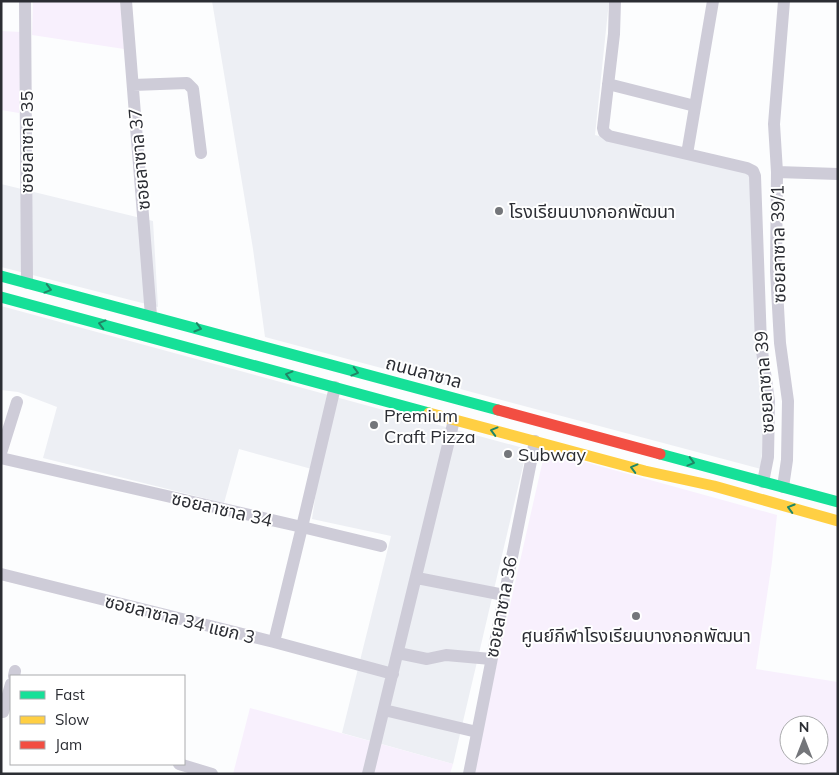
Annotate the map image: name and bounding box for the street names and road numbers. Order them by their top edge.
street label: ซอยลาซาล 35 [15,91,38,193]
street label: ซอยลาซาล 37 [123,107,155,211]
street label: ซอยลาซาล 39/1 [765,185,791,303]
street label: ซอยลาซาล 39 [749,330,779,434]
street label: ถนนลาซาล [383,351,465,393]
street label: ซอยลาซาล 34 [169,486,275,532]
street label: ซอยลาซาล 36 [480,554,522,660]
street label: ซอยลาซาล 34 แยก 3 [103,589,257,649]

